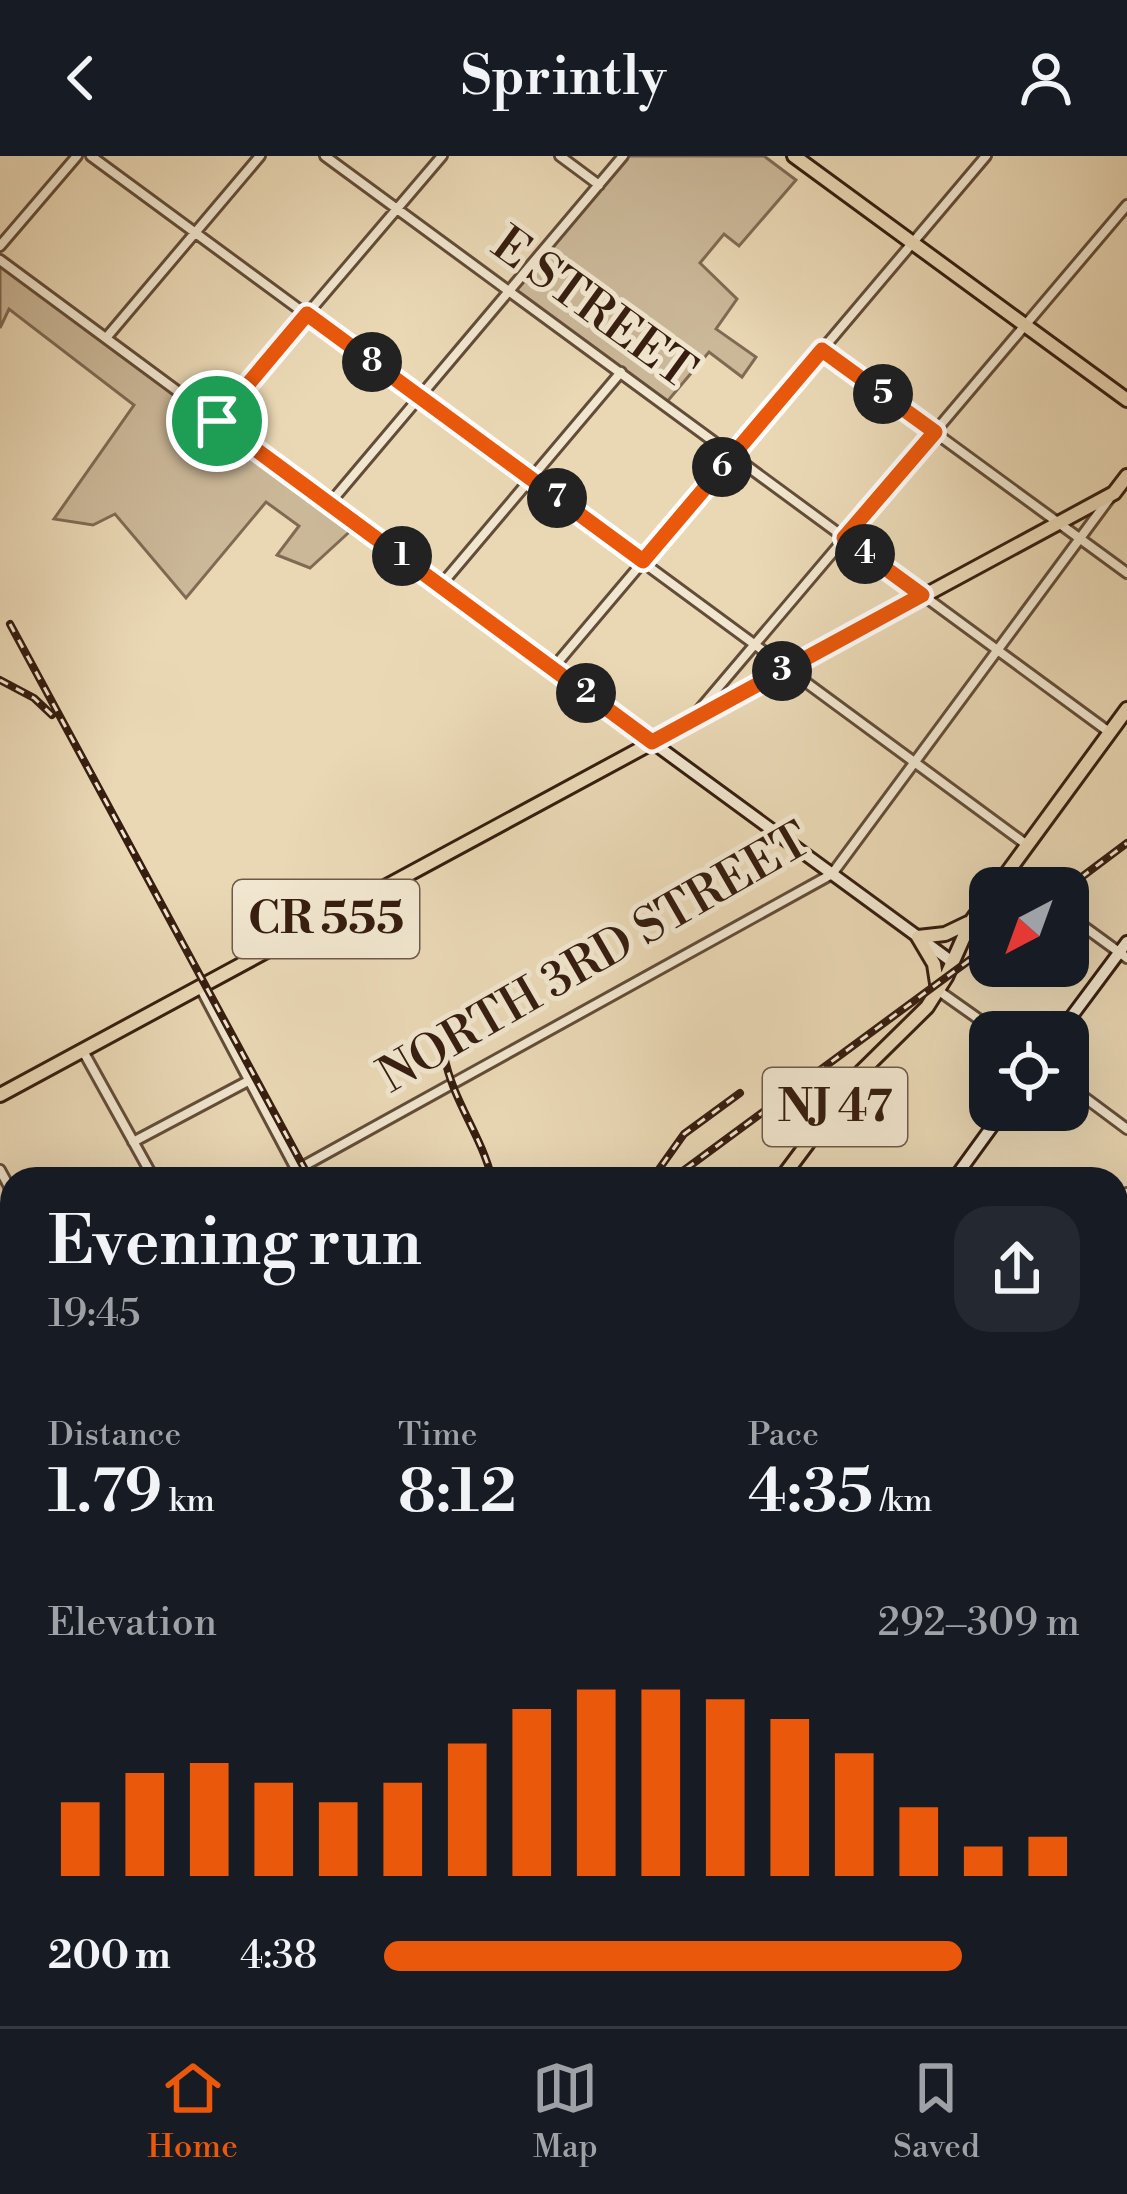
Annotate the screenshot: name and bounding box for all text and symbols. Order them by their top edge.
text: Sprintly [461,44,666,112]
icon: back [48,45,114,111]
icon: person [1013,45,1079,111]
street label: E STREET [480,215,706,403]
pin: 8 [342,332,402,392]
text: 8 [361,341,383,382]
pin: 5 [853,364,913,424]
pin [166,370,268,472]
text: 5 [873,373,893,414]
icon: arrive [184,388,250,454]
pin: 6 [692,437,752,497]
text: 6 [712,446,732,487]
pin: 7 [527,468,587,528]
text: 7 [547,477,567,518]
pin: 4 [835,524,895,584]
pin: 1 [372,526,432,586]
text: 4 [854,533,876,574]
text: 1 [394,535,410,576]
pin: 3 [752,641,812,701]
text: 3 [772,650,792,691]
pin: 2 [556,663,616,723]
text: 2 [576,672,596,713]
street label: NORTH 3RD STREET [369,811,821,1107]
north arrow [969,867,1089,987]
map controls [969,867,1089,1131]
road number: CR 555 [233,880,419,958]
button: locate [969,1011,1089,1131]
road number: NJ 47 [763,1068,907,1146]
text: Evening run [48,1203,422,1286]
button: share [954,1206,1080,1332]
text: 19:45 [48,1290,141,1339]
text: Distance [48,1415,181,1456]
text: Time [398,1415,477,1456]
text: Pace [748,1415,819,1456]
text: 1.79 [48,1456,162,1531]
text: 8:12 [398,1456,517,1531]
text: 4:35 [748,1456,873,1531]
text: km [162,1481,215,1522]
text: /km [873,1481,932,1522]
text: Elevation [48,1599,217,1648]
text: 292–309 m [878,1599,1080,1648]
text: 200 m [48,1932,171,1981]
text: 4:38 [240,1932,317,1981]
tab: Home [147,2055,238,2168]
tab: Map [532,2055,598,2168]
tab: Saved [893,2055,980,2168]

